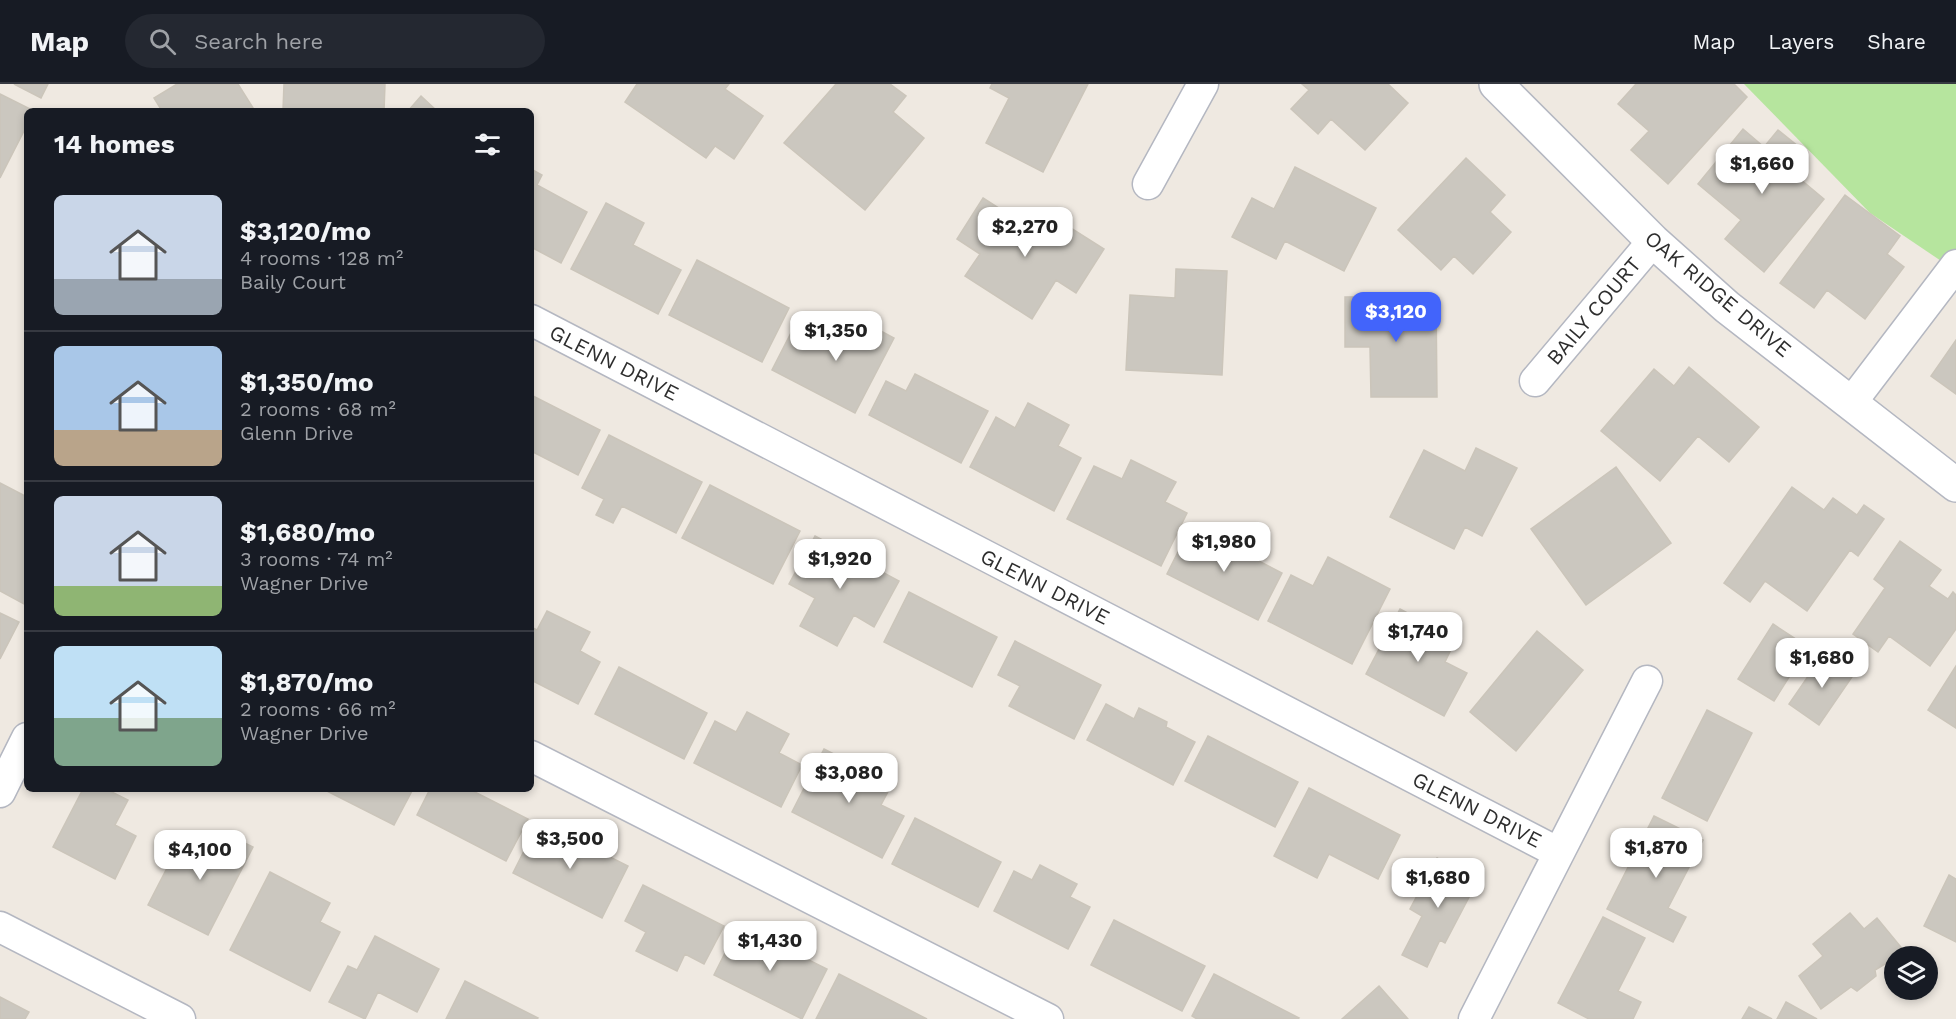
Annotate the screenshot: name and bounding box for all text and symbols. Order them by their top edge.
search box [125,14,545,68]
text: Map [30,25,89,58]
icon: search [146,25,179,58]
text: Search here [194,29,323,54]
text: Map [1692,29,1735,54]
text: Layers [1768,29,1834,54]
text: Share [1867,29,1926,54]
icon: filters [471,128,504,161]
text: 14 homes [54,129,175,159]
pin: $1,660 [1713,144,1811,195]
text: $1,660 [1730,151,1794,175]
pin: $2,270 [976,207,1074,258]
text: $2,270 [992,214,1058,238]
text: $3,120/mo [240,216,371,246]
icon: home [102,219,174,291]
street label: OAK RIDGE DRIVE [1640,225,1797,362]
text: 4 rooms · 128 m² [240,246,403,270]
street label: BAILY COURT [1541,251,1646,370]
text: Baily Court [240,270,346,294]
pin: $3,120 [1347,292,1445,343]
text: $3,120 [1365,299,1427,323]
pin: $1,350 [787,311,885,362]
text: $1,350 [804,318,868,342]
street label: GLENN DRIVE [546,319,683,406]
text: $1,350/mo [240,367,373,397]
icon: home [102,370,174,442]
text: 2 rooms · 68 m² [240,397,396,421]
text: Glenn Drive [240,421,353,445]
text: $1,680/mo [240,517,375,547]
icon: home [102,520,174,592]
pin: $1,980 [1175,522,1273,573]
text: $1,980 [1192,529,1256,553]
pin: $1,920 [791,539,889,590]
street label: GLENN DRIVE [977,543,1114,630]
text: $1,920 [808,546,872,570]
text: 3 rooms · 74 m² [240,547,393,571]
text: Wagner Drive [240,571,369,595]
pin: $1,740 [1369,612,1467,663]
text: $1,740 [1387,619,1449,643]
pin: $1,680 [1773,638,1871,689]
text: $1,680 [1790,645,1854,669]
text: $1,870/mo [240,667,373,697]
icon: home [102,670,174,742]
text: 2 rooms · 66 m² [240,697,396,721]
text: Wagner Drive [240,721,369,745]
pin: $3,080 [800,753,898,804]
text: $3,080 [815,760,883,784]
street label: GLENN DRIVE [1409,766,1546,853]
pin: $3,500 [521,819,619,870]
text: $3,500 [536,826,604,850]
pin: $1,870 [1607,828,1705,879]
pin: $4,100 [151,830,249,881]
text: $1,870 [1624,835,1688,859]
text: $4,100 [168,837,232,861]
pin: $1,680 [1389,858,1487,909]
text: $1,680 [1406,865,1470,889]
pin: $1,430 [721,921,819,972]
text: $1,430 [738,928,802,952]
map controls [1884,946,1938,1000]
button: layers [1884,946,1938,1000]

